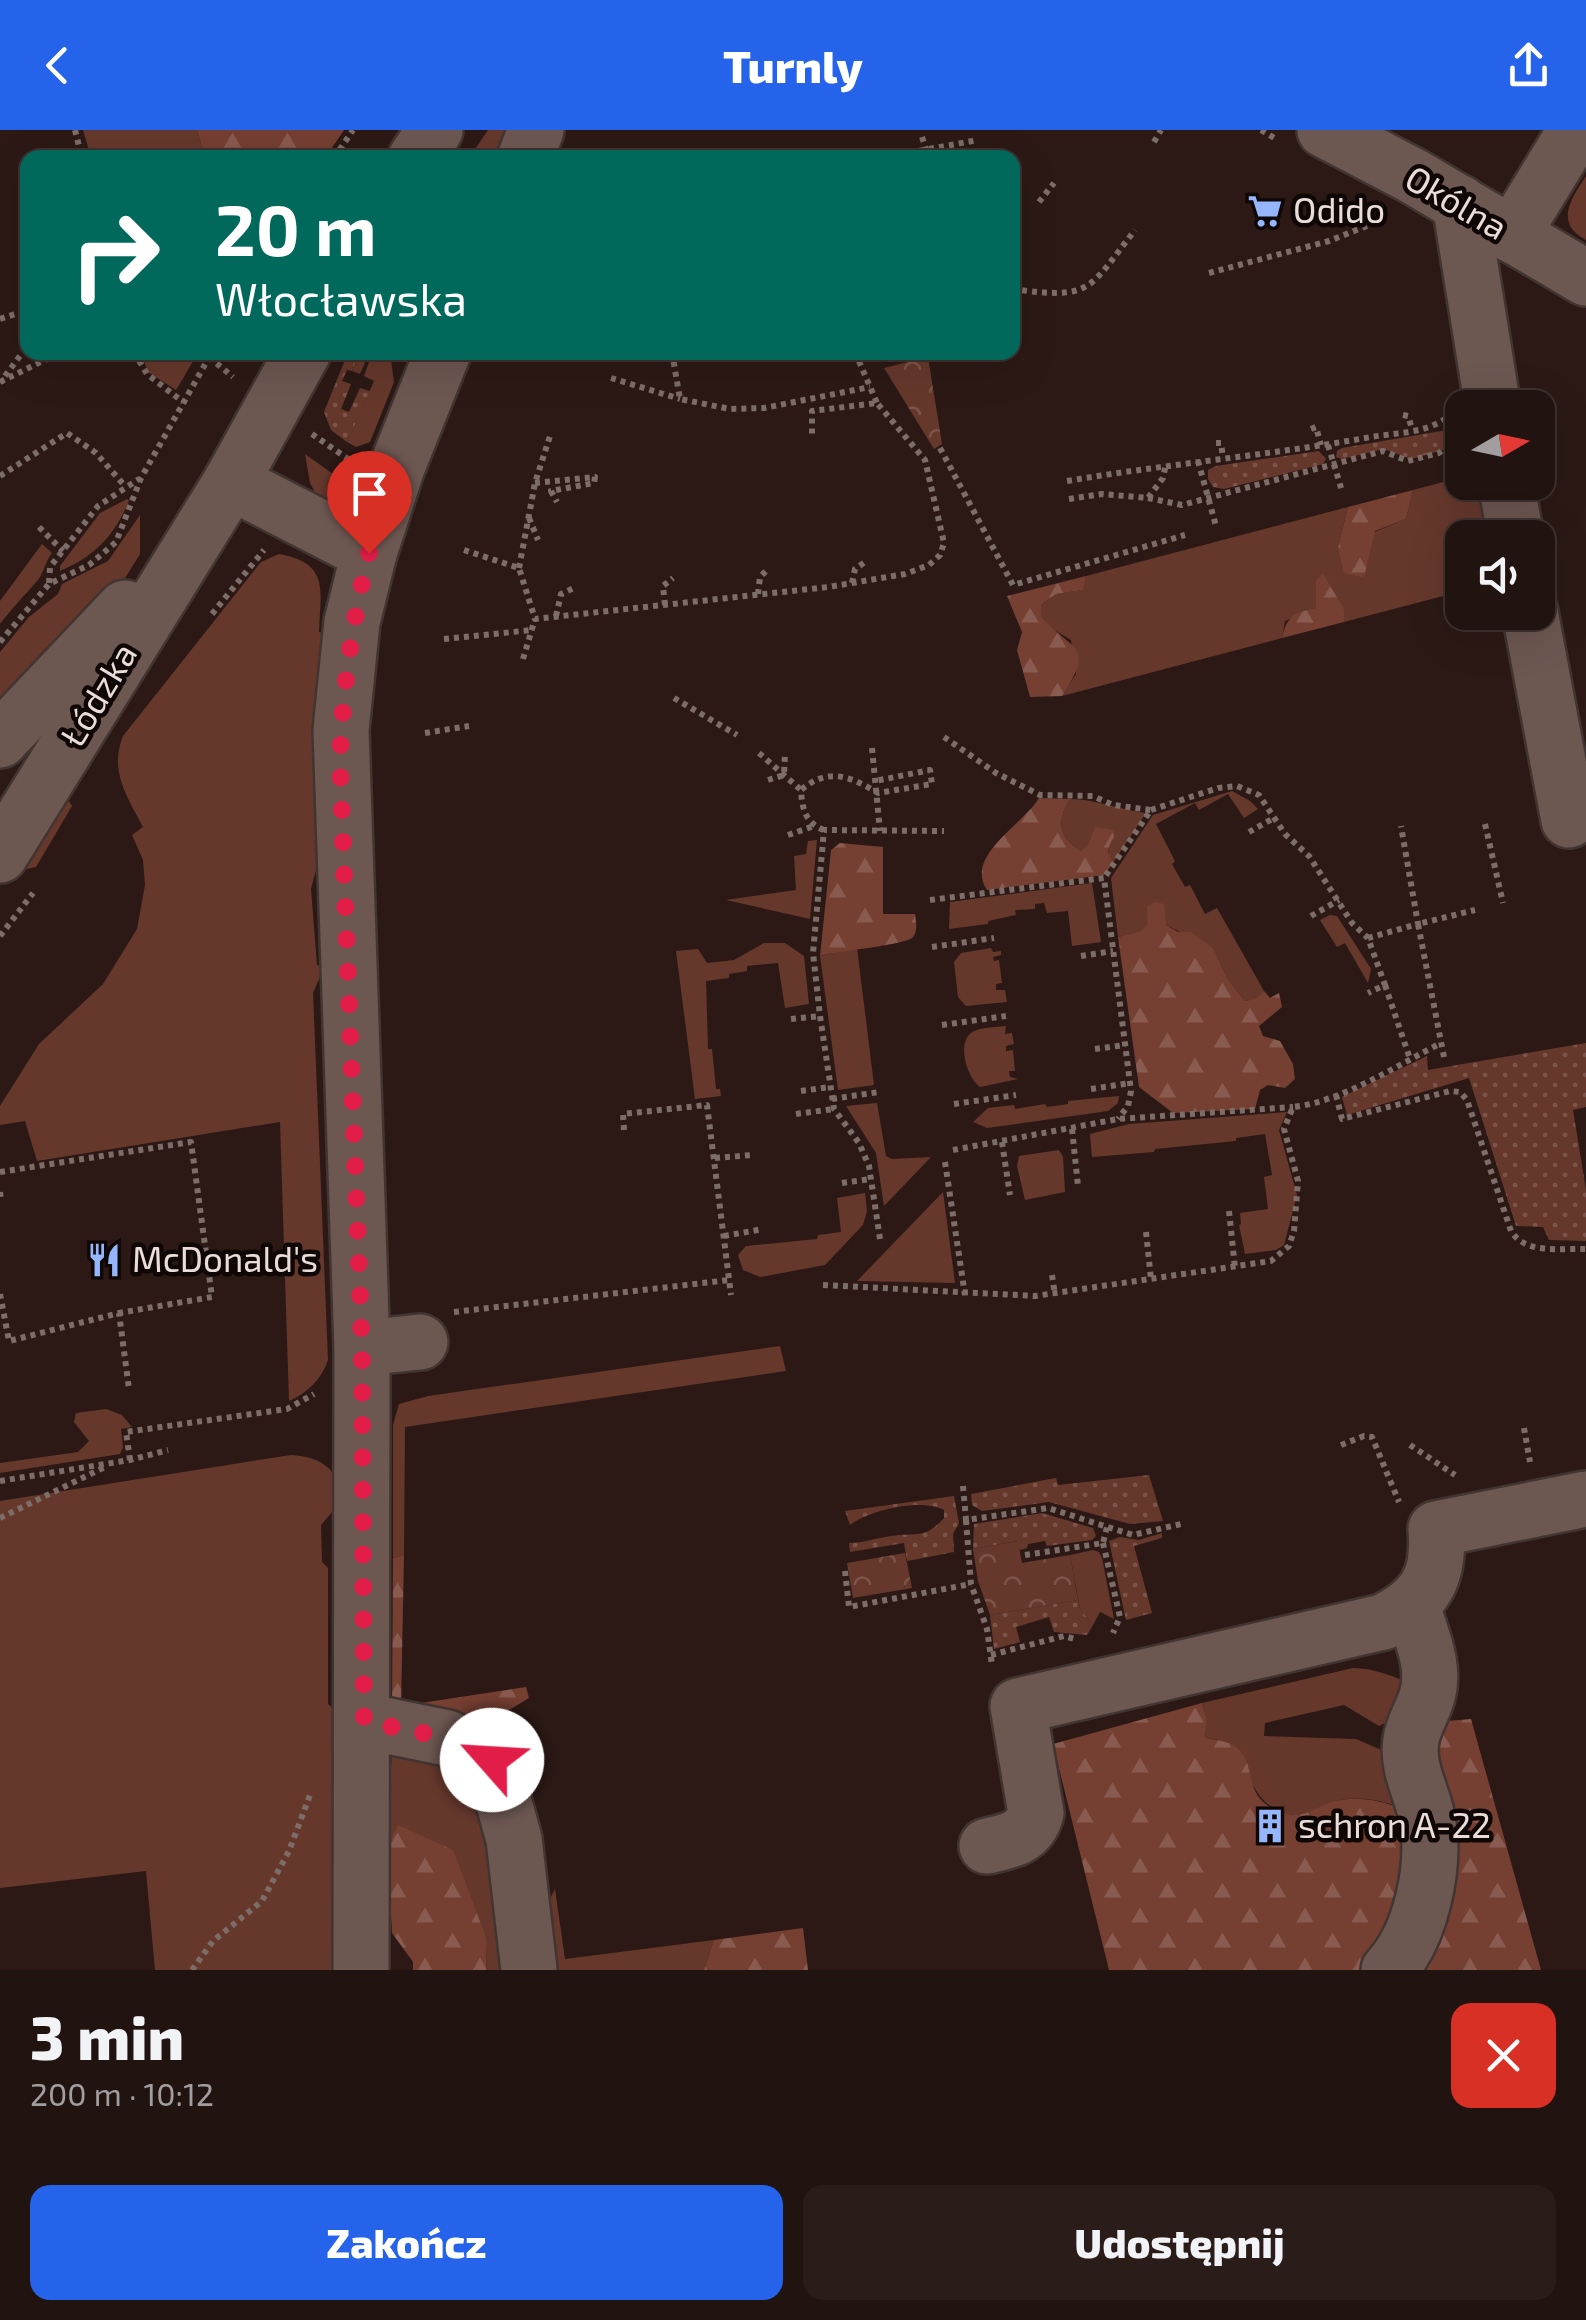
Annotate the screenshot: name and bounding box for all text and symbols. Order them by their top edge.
icon: back [30,38,85,93]
text: Turnly [723,38,863,92]
icon: share [1501,38,1556,93]
street label: Okólna [1399,155,1515,247]
text: 20 m [215,186,377,270]
place label: Odido [1293,188,1385,230]
icon: right [50,190,180,320]
supermarket icon: Odido [1246,192,1284,230]
text: Włocławska [215,271,467,325]
north arrow [1445,390,1555,500]
map controls [1445,390,1555,630]
pin [327,451,412,554]
icon: arrive [342,466,397,521]
button: sound [1445,520,1555,630]
street label: Łódzka [50,635,144,753]
place label: McDonald's [132,1237,318,1279]
restaurant icon: McDonald's [85,1241,123,1279]
position arrow [440,1708,544,1812]
place label: schron A-22 [1298,1803,1491,1845]
building icon: schron A-22 [1251,1807,1289,1845]
text: 3 min [30,2000,184,2072]
button: close [1451,2003,1556,2108]
text: 200 m · 10:12 [30,2074,214,2112]
button: Zakończ [30,2185,783,2300]
button: Udostępnij [803,2185,1556,2300]

